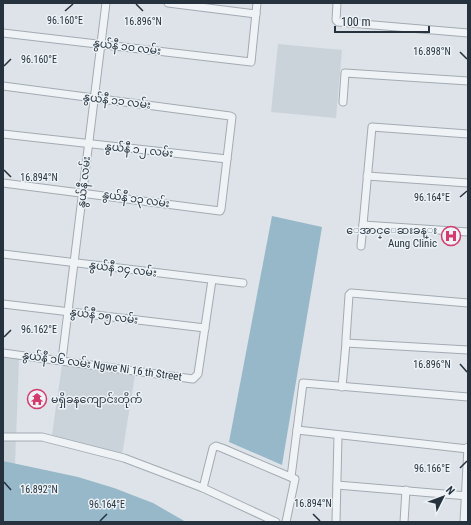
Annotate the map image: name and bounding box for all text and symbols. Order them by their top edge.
scale bar [335,8,429,34]
text: 96.160°E [47,15,83,26]
text: 100 m [341,15,371,29]
text: 16.896°N [124,16,162,27]
street label: နွယ်နီ ၁၀ လမ်း [92,35,162,60]
text: 16.898°N [413,46,451,57]
text: 96.160°E [21,54,57,65]
street label: နွယ်နီ ၁၁ လမ်း [82,89,152,114]
street label: နွယ်နီ ၁၂ လမ်း [104,139,174,162]
street label: နွယ်နီ လမ်း [74,155,95,209]
text: 16.894°N [20,172,58,183]
street label: နွယ်နီ ၁၃ လမ်း [101,187,171,212]
text: 96.164°E [414,192,450,203]
place label: ေအာင္ေဆးခန္း Aung Clinic [346,224,437,250]
hospital icon: ေအာင္ေဆးခန္း Aung Clinic [440,225,462,247]
street label: နွယ်နီ ၁၄ လမ်း [88,257,158,282]
street label: နွယ်နီ ၁၅ လမ်း [69,304,139,329]
text: 96.162°E [21,324,57,335]
street label: နွယ်နီ ၁၆ လမ်း Ngwe Ni 16 th Street [21,347,183,386]
text: 16.896°N [413,359,451,370]
temple icon: မရှိခနကျောင်းတိုက် [26,388,48,410]
place label: မရှိခနကျောင်းတိုက် [51,392,142,408]
text: 96.166°E [414,463,450,474]
north arrow [423,477,463,517]
text: 16.892°N [20,484,58,495]
text: N [443,484,457,498]
text: 16.894°N [294,498,332,509]
text: 96.164°E [89,499,125,510]

